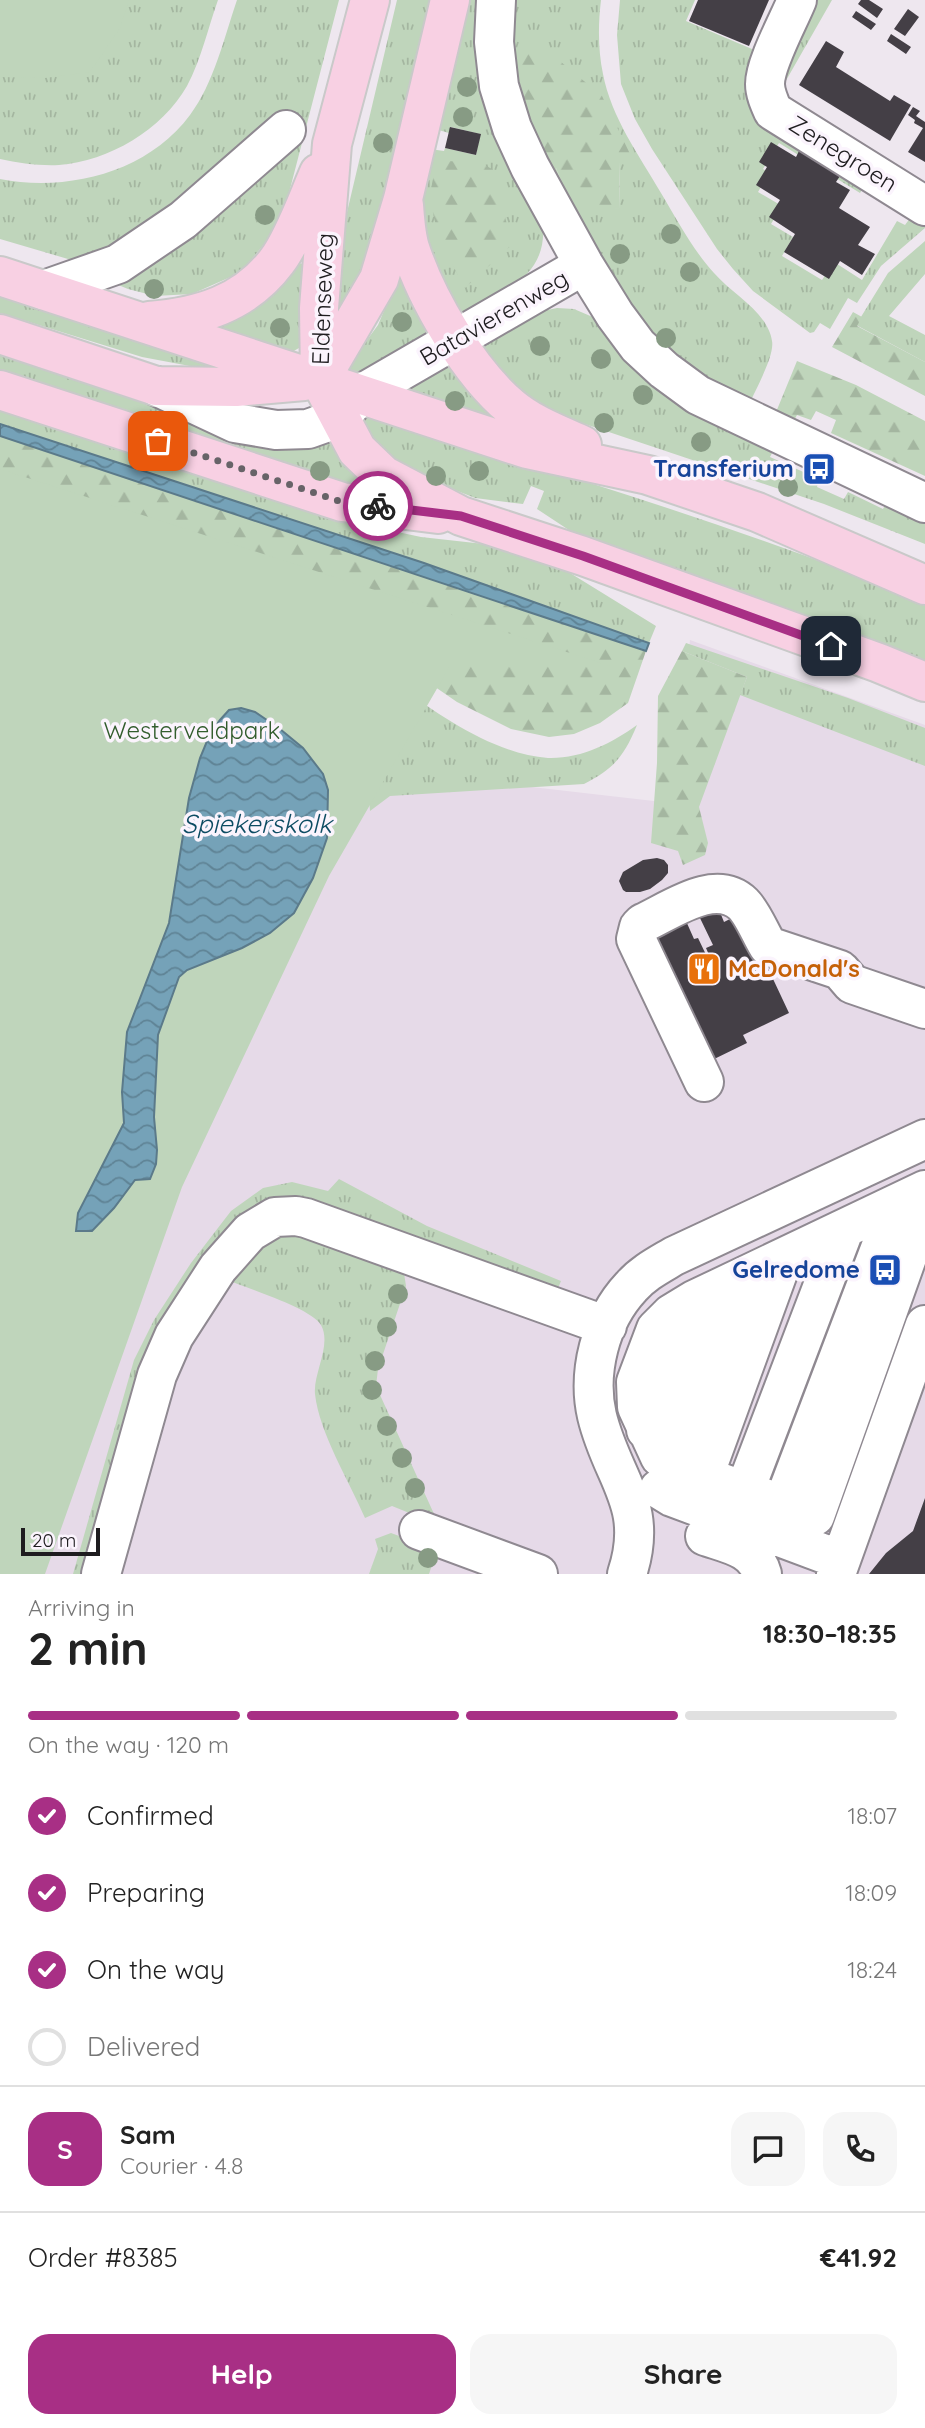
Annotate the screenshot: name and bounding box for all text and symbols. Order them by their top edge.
street label: Zenegroen [784,108,903,198]
street label: Eldenseweg [305,232,339,366]
street label: Batavierenweg [414,263,573,372]
pin [128,411,188,471]
icon: bag [139,422,177,460]
bus stop icon: Transferium [800,450,838,488]
place label: Transferium [653,453,794,483]
courier [343,471,413,541]
icon: bike [359,487,397,525]
pin [801,616,861,676]
icon: home [812,627,850,665]
park label: Westerveldpark [104,715,280,745]
water label: Spiekerskolk [182,807,334,840]
restaurant icon: McDonald's [685,950,723,988]
place label: McDonald's [728,953,860,983]
bus stop icon: Gelredome [866,1251,904,1289]
place label: Gelredome [732,1254,860,1284]
scale bar [21,1525,100,1557]
text: 20 m [32,1528,76,1552]
text: Arriving in [28,1593,135,1622]
text: 18:30–18:35 [763,1617,897,1650]
text: 2 min [28,1619,148,1677]
text: On the way · 120 m [28,1730,229,1759]
icon: check [28,1797,66,1835]
text: Confirmed [87,1799,214,1832]
text: 18:07 [848,1801,897,1830]
icon: check [28,1874,66,1912]
text: Preparing [87,1876,205,1909]
text: 18:09 [845,1878,897,1907]
icon: check [28,1951,66,1989]
text: On the way [87,1953,225,1986]
text: 18:24 [847,1955,897,1984]
text: Delivered [87,2030,200,2063]
button: chat [731,2112,805,2186]
button: phone [823,2112,897,2186]
text: Sam [120,2118,176,2151]
text: S [57,2133,73,2166]
text: Courier · 4.8 [120,2151,243,2180]
text: Order #8385 [28,2241,178,2274]
text: €41.92 [820,2241,897,2274]
button: Help [28,2334,456,2414]
button: Share [470,2334,897,2414]

